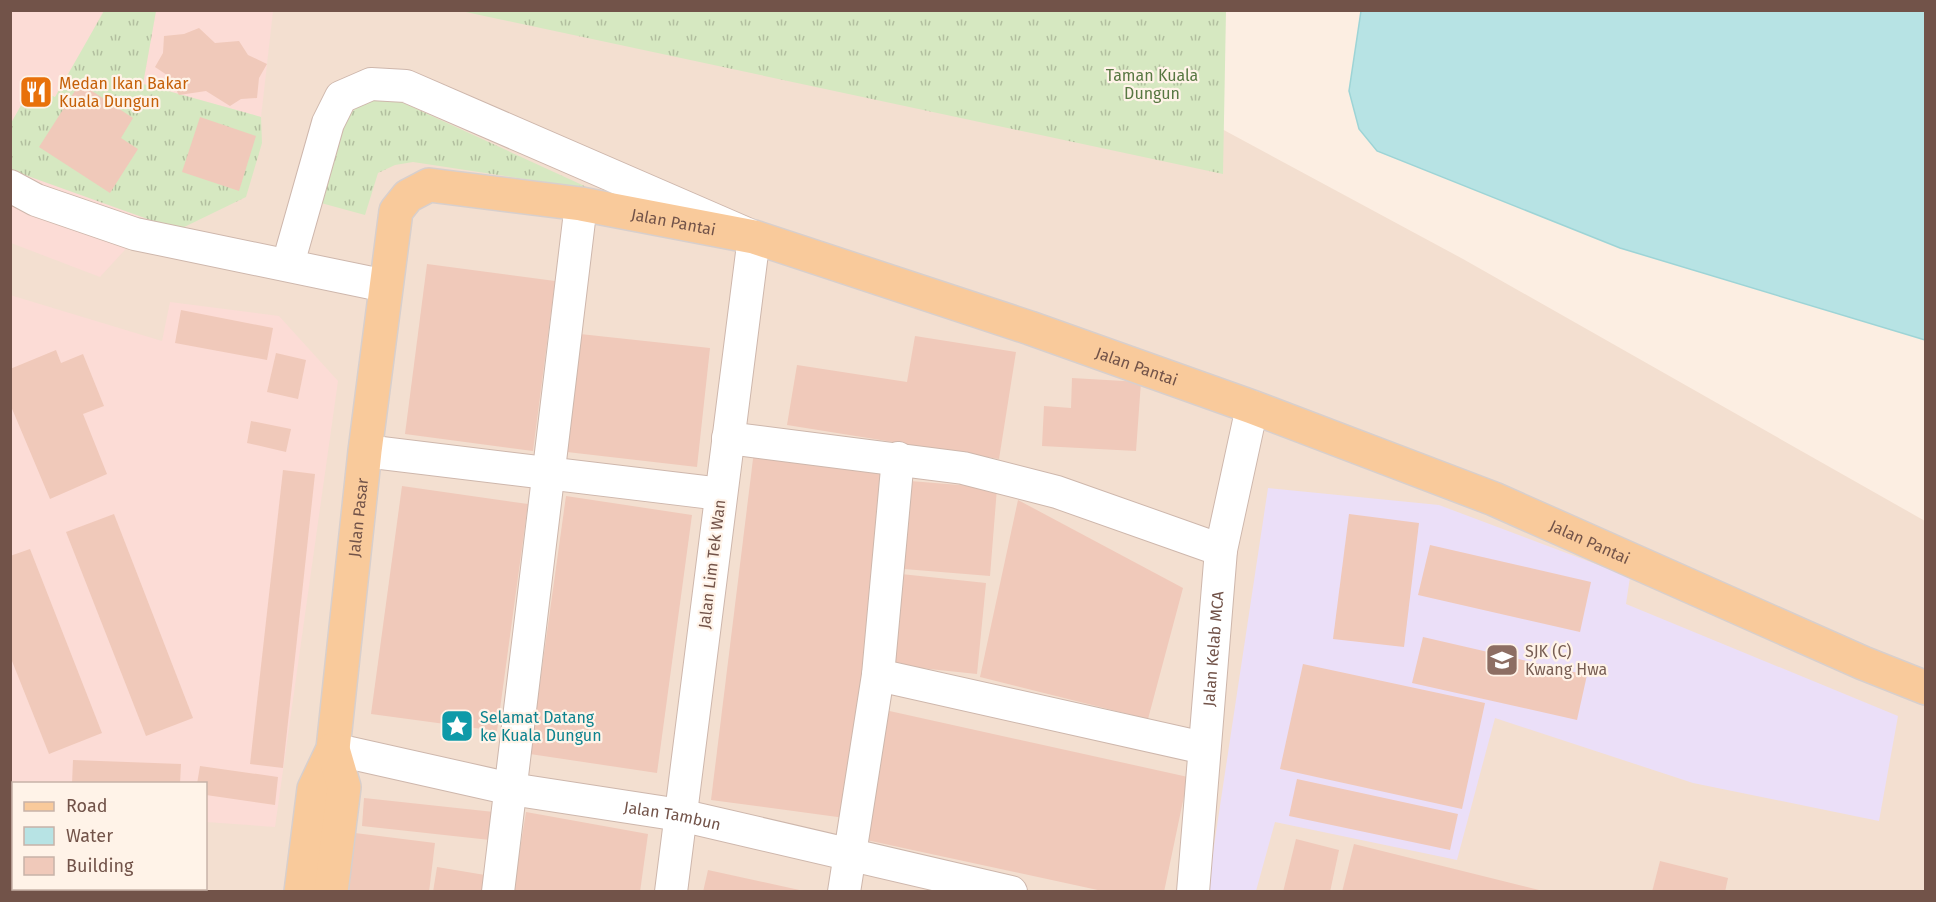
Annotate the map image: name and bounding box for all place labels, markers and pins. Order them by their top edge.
restaurant icon: Medan Ikan Bakar Kuala Dungun [18,74,54,110]
place label: Medan Ikan Bakar Kuala Dungun [59,74,189,111]
school or university icon: SJK (C) Kwang Hwa [1484,642,1520,678]
place label: SJK (C) Kwang Hwa [1525,642,1607,679]
place icon: Selamat Datang ke Kuala Dungun [439,708,475,744]
place label: Selamat Datang ke Kuala Dungun [480,708,602,745]

